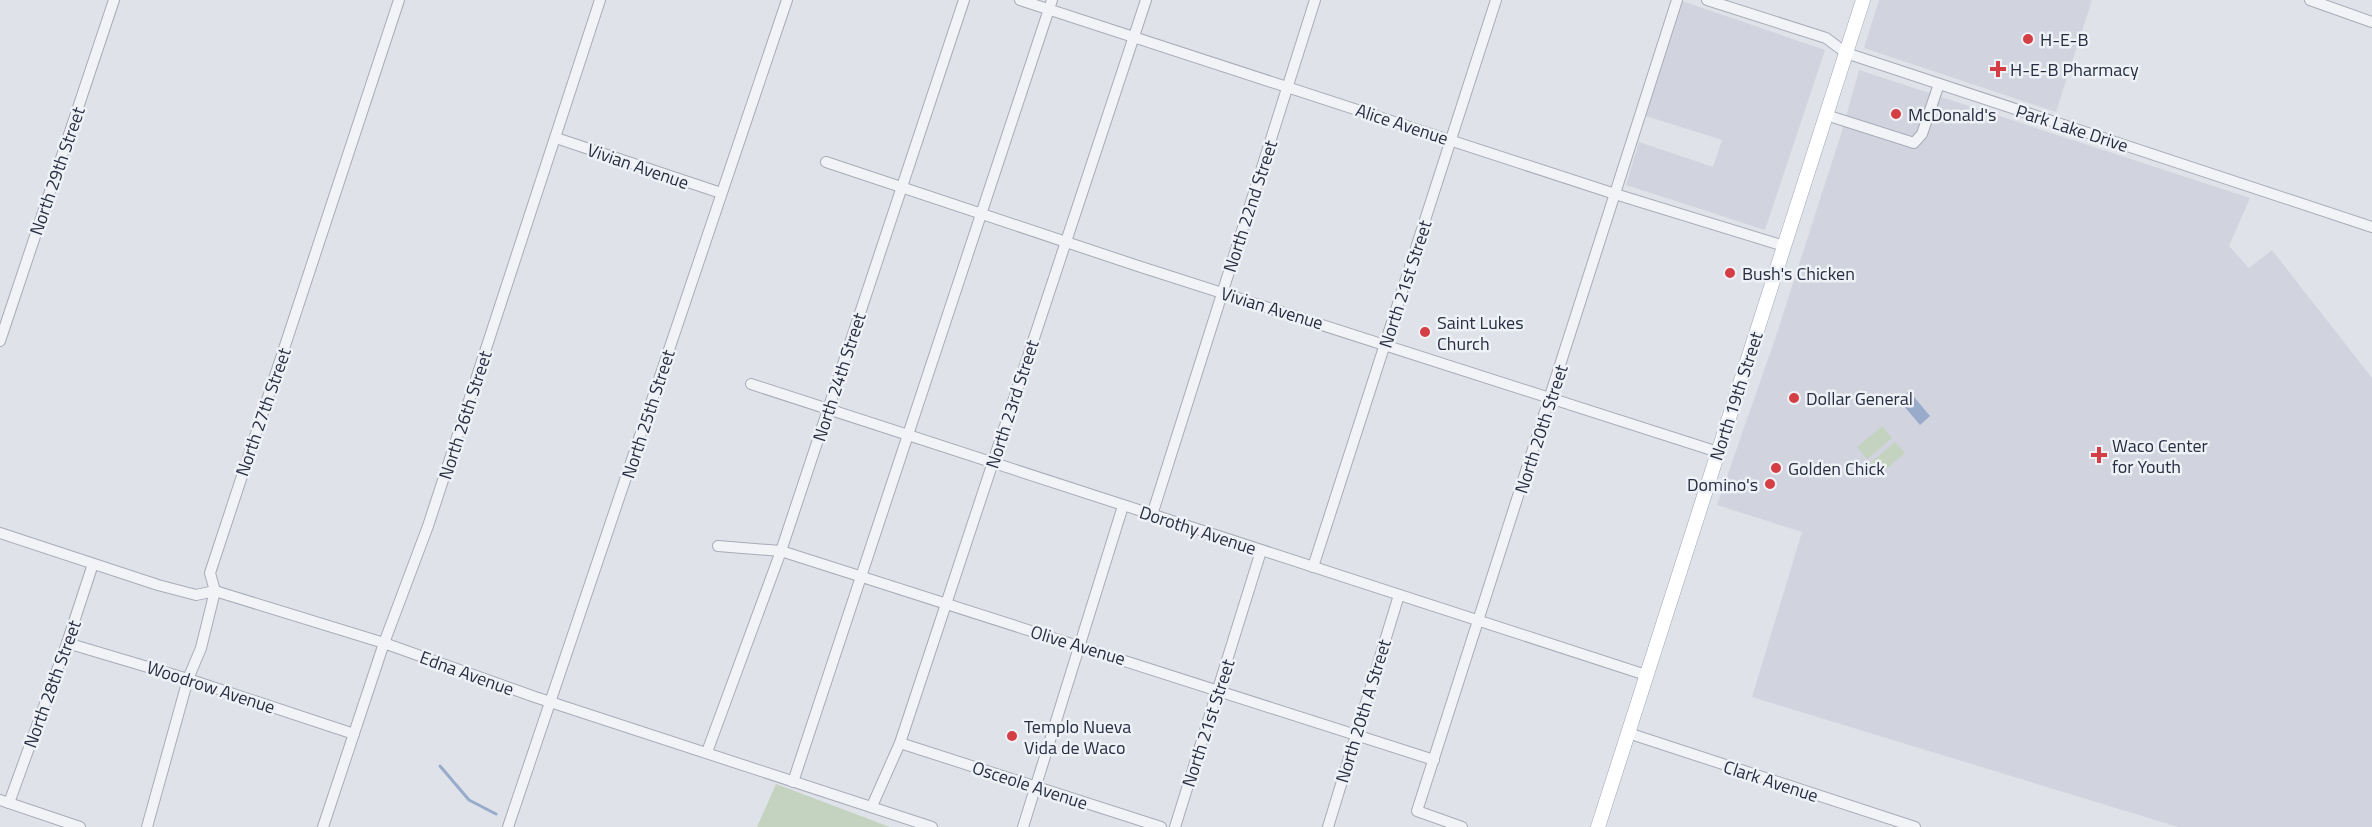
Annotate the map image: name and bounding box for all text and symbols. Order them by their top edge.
place label: H-E-B [2040,26,2089,53]
marker: H-E-B [2021,32,2035,46]
place label: H-E-B Pharmacy [2010,56,2139,83]
marker: H-E-B Pharmacy [1991,62,2005,76]
street label: Alice Avenue [1352,96,1452,152]
street label: Park Lake Drive [2012,97,2132,159]
place label: McDonald's [1908,101,1996,128]
street label: North 29th Street [22,102,92,239]
marker: McDonald's [1889,107,1903,121]
street label: Vivian Avenue [584,136,692,196]
street label: North 22nd Street [1216,136,1284,276]
street label: North 21st Street [1372,216,1439,351]
place label: Bush's Chicken [1742,260,1855,287]
marker: Bush's Chicken [1723,266,1737,280]
street label: Vivian Avenue [1217,280,1327,336]
street label: North 24th Street [805,308,873,445]
place label: Saint Lukes Church [1437,309,1524,357]
marker: Saint Lukes Church [1418,325,1432,339]
street label: North 19th Street [1702,327,1770,464]
street label: North 23rd Street [978,336,1046,472]
street label: North 27th Street [228,343,298,480]
street label: North 25th Street [614,345,682,482]
street label: North 26th Street [431,346,499,483]
street label: North 20th Street [1507,360,1575,497]
place label: Dollar General [1806,385,1913,412]
marker: Dollar General [1787,391,1801,405]
place label: Waco Center for Youth [2112,432,2208,480]
marker: Waco Center for Youth [2090,446,2108,464]
place label: Golden Chick [1788,455,1885,482]
marker: Golden Chick [1769,461,1783,475]
place label: Domino's [1687,471,1758,498]
marker: Domino's [1763,477,1777,491]
street label: Dorothy Avenue [1136,498,1260,562]
street label: North 28th Street [16,616,88,752]
street label: Olive Avenue [1027,618,1129,672]
street label: North 20th A Street [1328,635,1398,786]
street label: Edna Avenue [416,644,518,702]
street label: Woodrow Avenue [143,654,279,720]
street label: North 21st Street [1175,655,1242,790]
place label: Templo Nueva Vida de Waco [1024,713,1131,761]
marker: Templo Nueva Vida de Waco [1005,729,1019,743]
street label: Clark Avenue [1720,753,1822,809]
street label: Osceole Avenue [969,754,1091,816]

